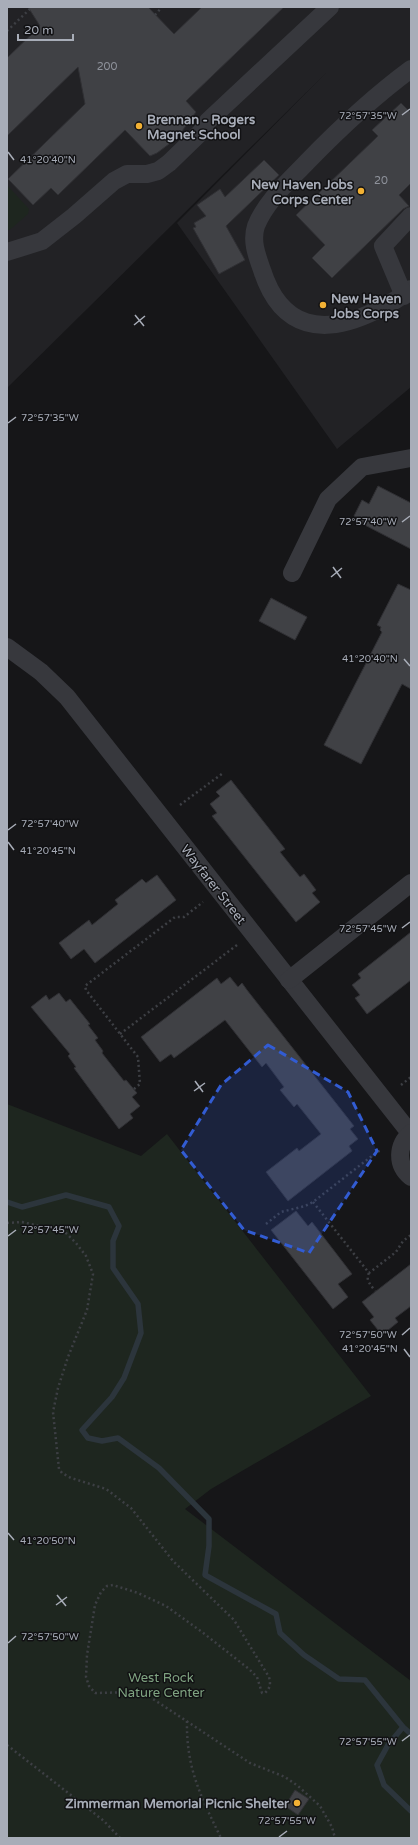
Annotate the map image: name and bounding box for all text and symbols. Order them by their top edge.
scale bar [18,16,73,42]
text: 20 m [24,23,53,37]
house number: 200 [97,60,117,73]
text: 72°57'35"W [339,110,397,122]
place label: Brennan - Rogers Magnet School [147,112,255,143]
marker: Brennan - Rogers Magnet School [134,121,144,131]
text: 41°20'40"N [20,154,76,166]
house number: 20 [374,174,388,187]
place label: New Haven Jobs Corps Center [251,177,354,208]
marker: New Haven Jobs Corps Center [356,186,366,196]
place label: New Haven Jobs Corps [330,291,401,322]
marker: New Haven Jobs Corps [318,300,328,310]
text: 72°57'35"W [21,412,79,424]
text: 72°57'40"W [339,516,397,528]
text: 41°20'40"N [342,653,398,665]
text: 72°57'40"W [21,818,79,830]
street label: Wayfarer Street [177,842,249,928]
text: 41°20'45"N [20,845,76,857]
text: 72°57'45"W [339,923,397,935]
text: 72°57'45"W [21,1224,79,1236]
text: 72°57'50"W [339,1329,397,1341]
text: 41°20'45"N [342,1343,398,1355]
text: 41°20'50"N [20,1535,76,1547]
text: 72°57'50"W [21,1631,79,1643]
park label: West Rock Nature Center [117,1670,205,1701]
text: 72°57'55"W [339,1736,397,1748]
place label: Zimmerman Memorial Picnic Shelter [65,1796,290,1812]
marker: Zimmerman Memorial Picnic Shelter [292,1798,302,1808]
text: 72°57'55"W [258,1815,316,1827]

